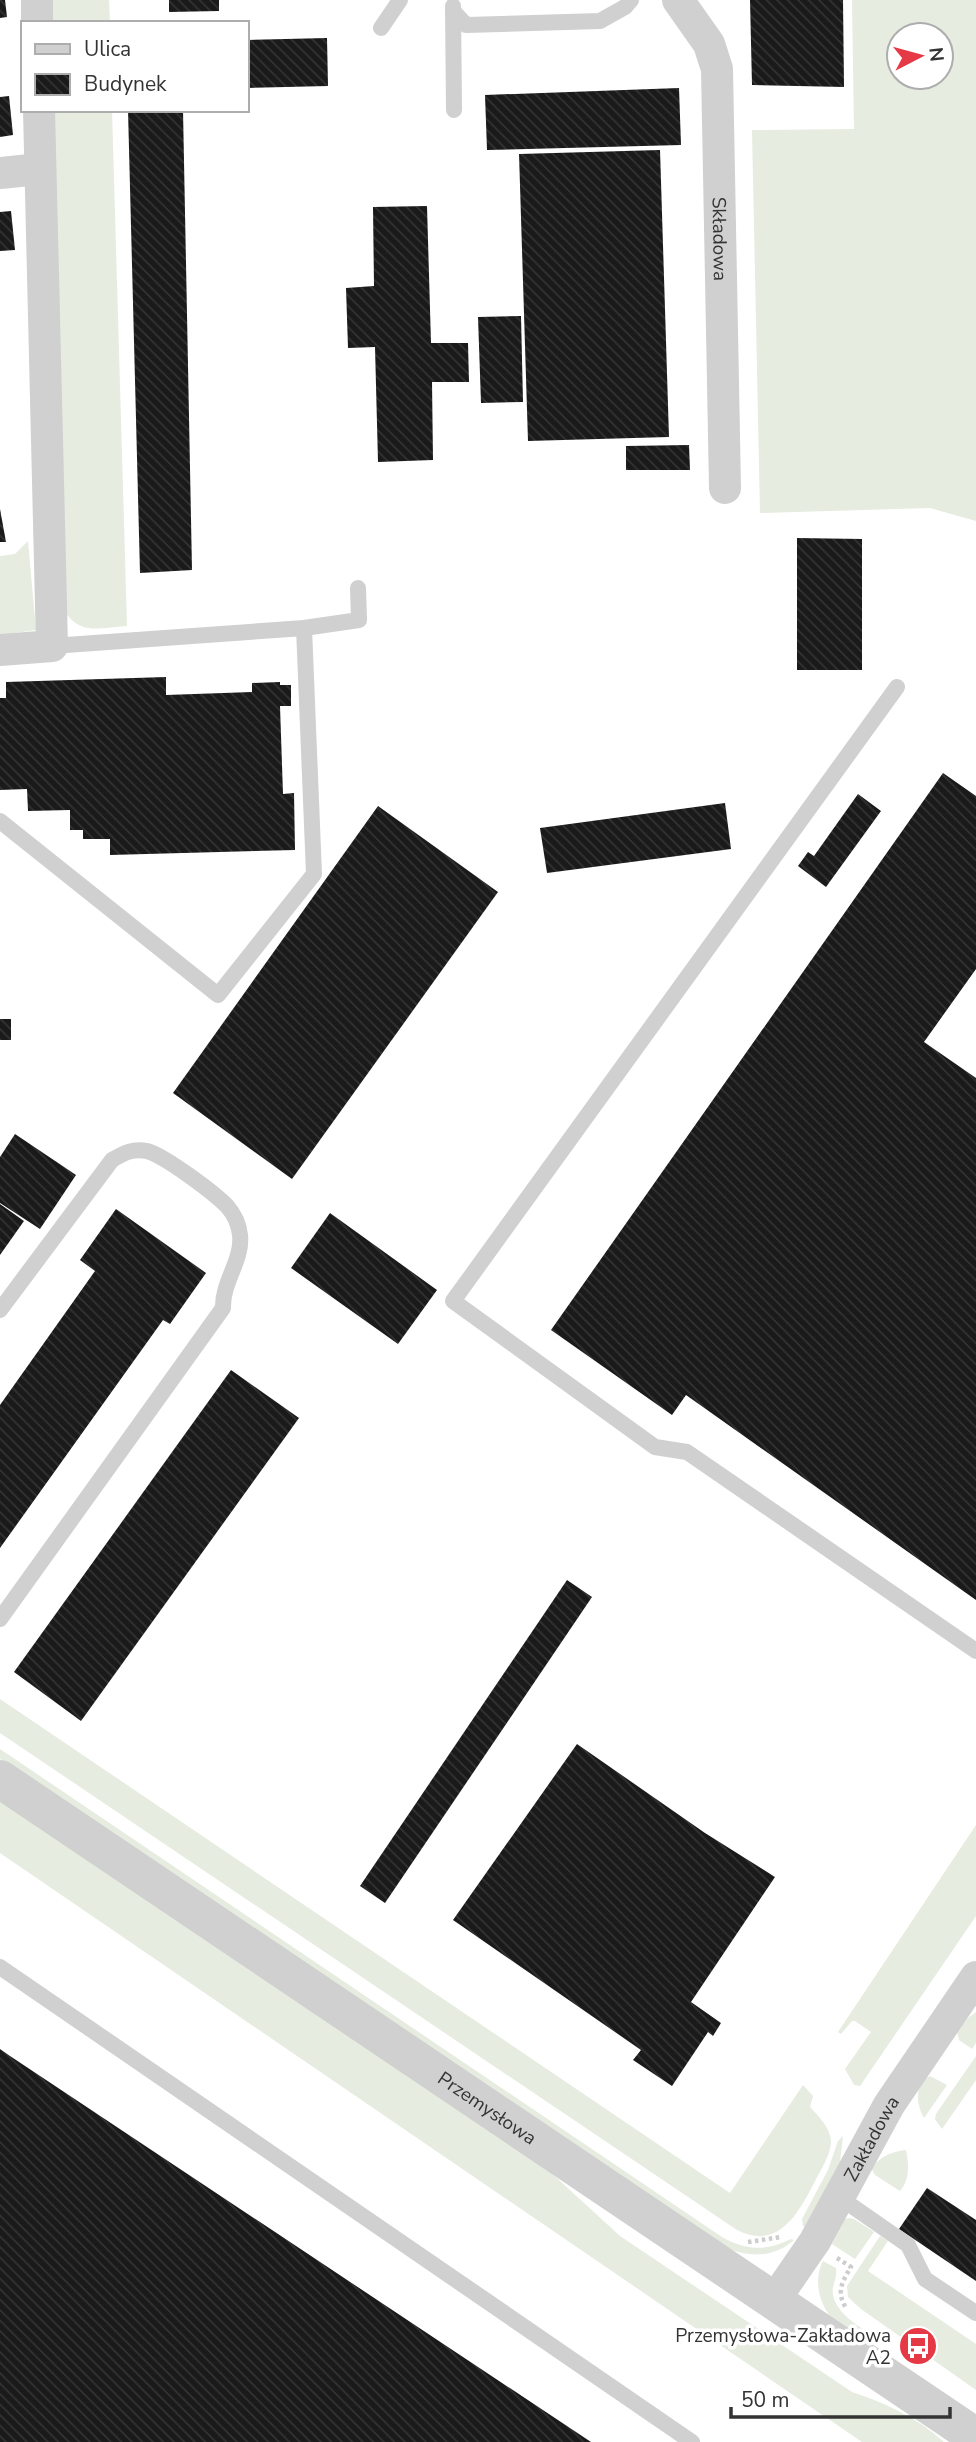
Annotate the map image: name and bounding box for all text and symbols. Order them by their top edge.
legend [21,21,248,112]
north arrow [885,21,955,91]
text: Ulica [84,35,131,63]
text: N [922,46,950,63]
text: Budynek [84,70,167,98]
street label: Składowa [705,197,733,281]
street label: Przemysłowa [432,2066,542,2151]
street label: Zakładowa [838,2091,906,2186]
place label: Przemysłowa-Zakładowa A2 [675,2323,891,2371]
bus stop icon: Przemysłowa-Zakładowa A2 [897,2325,939,2367]
scale bar [731,2376,950,2420]
text: 50 m [741,2386,790,2414]

